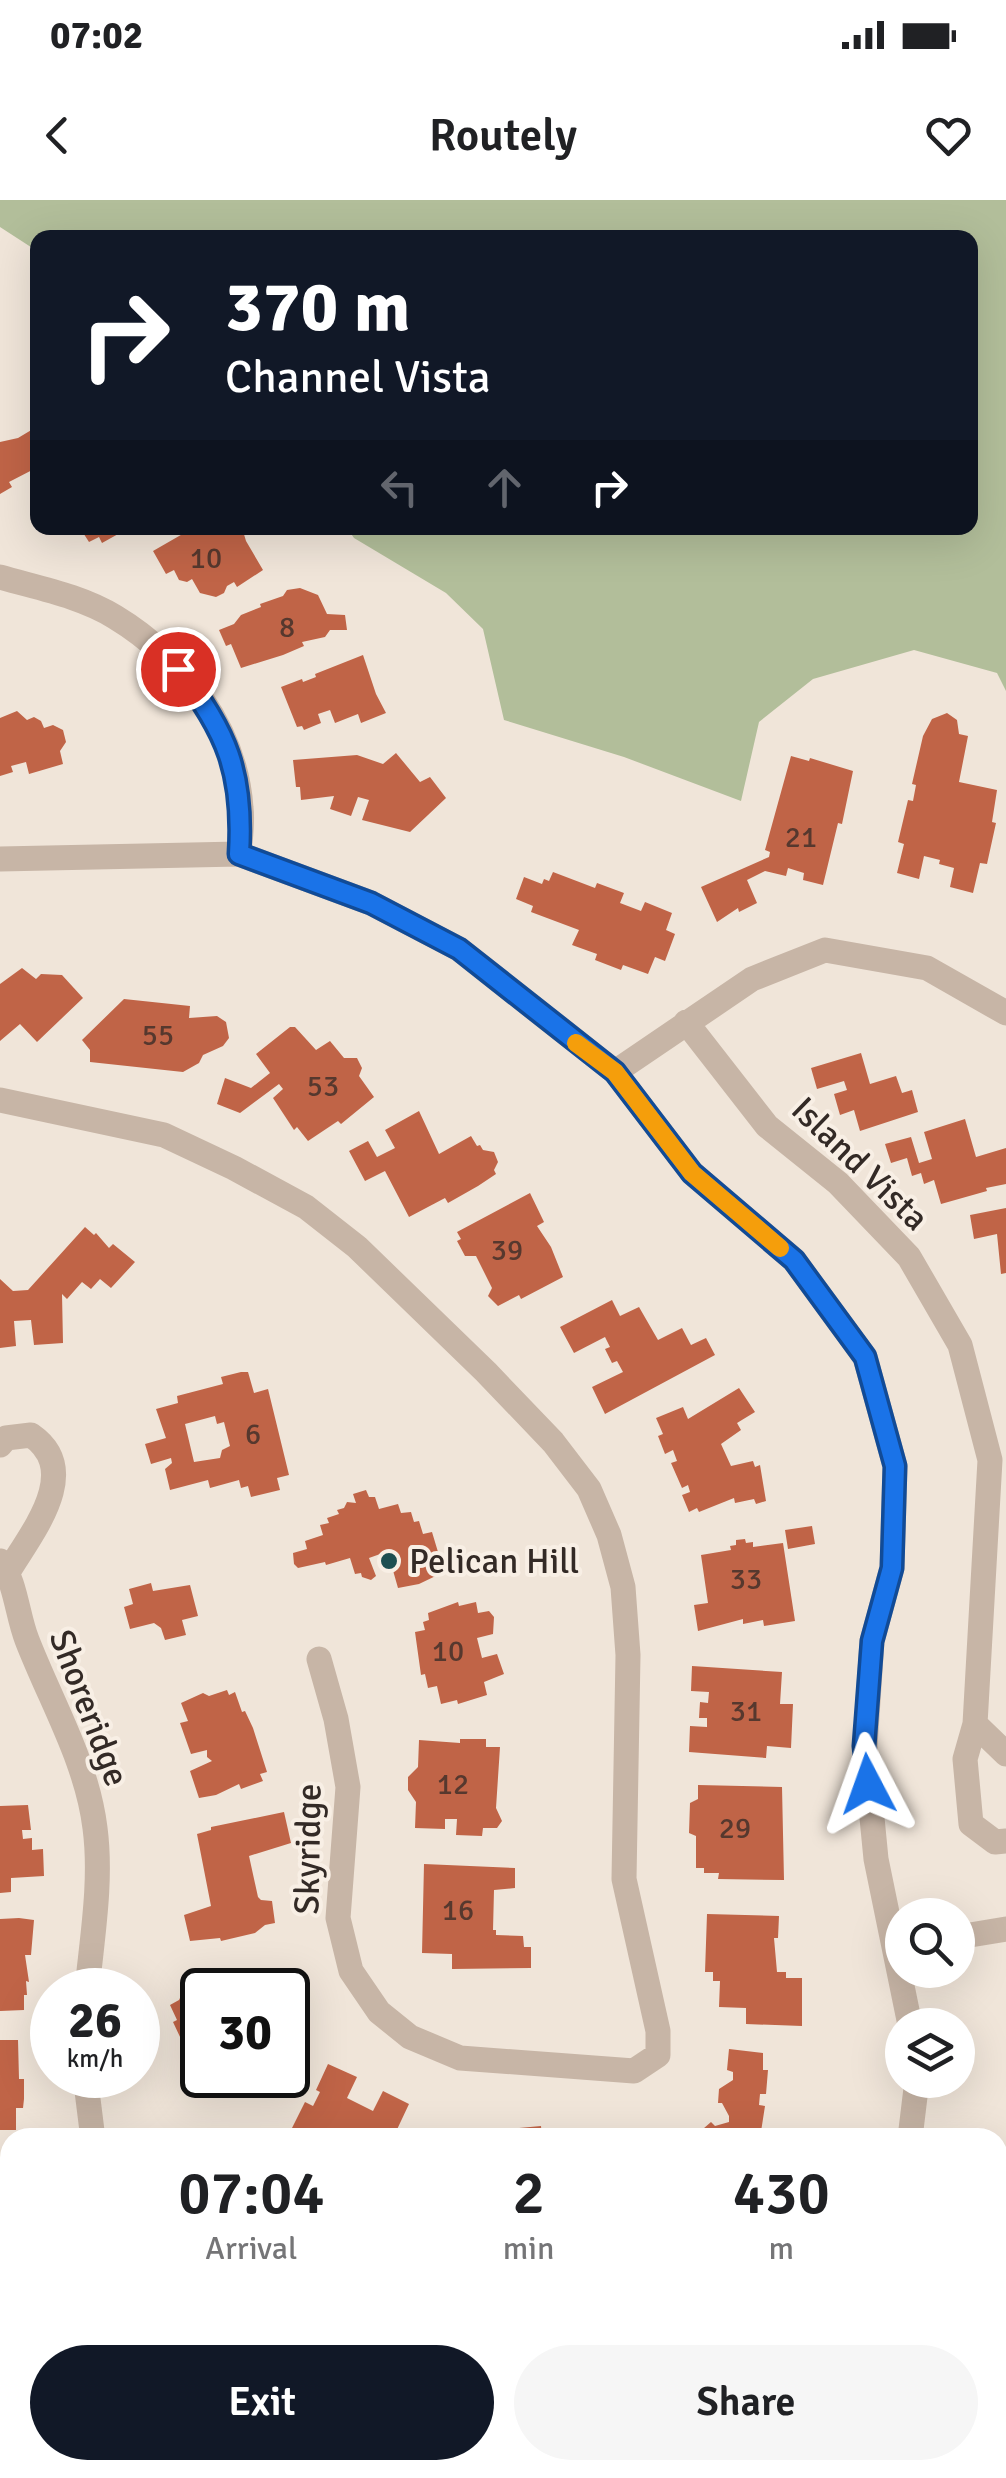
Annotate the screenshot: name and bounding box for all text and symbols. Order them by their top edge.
text: 07:02 [50,12,143,59]
icon: back [30,108,85,163]
text: Routely [429,108,577,163]
icon: heart [921,108,976,163]
text: 370 m [225,264,410,350]
icon: right [60,270,190,400]
text: Channel Vista [225,350,491,405]
icon: left [372,460,427,515]
icon: ahead [477,460,532,515]
icon: right [582,460,637,515]
house number: 10 [190,540,222,577]
house number: 8 [279,609,295,646]
pin [136,627,221,712]
icon: arrive [151,642,206,697]
house number: 21 [785,819,817,856]
house number: 55 [142,1017,174,1054]
house number: 53 [307,1068,339,1105]
street label: Island Vista [783,1088,937,1240]
house number: 39 [491,1232,523,1269]
house number: 6 [245,1416,261,1453]
place label: Pelican Hill [409,1540,579,1583]
marker: Pelican Hill [378,1550,400,1572]
house number: 33 [730,1561,762,1598]
street label: Shoreridge [40,1624,138,1792]
house number: 10 [432,1633,464,1670]
house number: 31 [730,1693,762,1730]
position arrow [816,1732,920,1836]
house number: 12 [437,1766,469,1803]
street label: Skyridge [285,1783,331,1915]
house number: 29 [719,1810,751,1847]
house number: 16 [442,1892,474,1929]
map controls [885,1898,975,2098]
button: search [885,1898,975,1988]
speed limit sign: 30 [180,1968,310,2098]
text: 26 [68,1990,122,2052]
button: layers [885,2008,975,2098]
text: km/h [67,2043,123,2074]
text: 07:04 [178,2157,325,2231]
text: 2 [512,2157,545,2231]
text: 430 [733,2157,830,2231]
text: Arrival [205,2229,298,2268]
text: min [503,2229,554,2268]
text: m [768,2229,794,2268]
button: Exit [30,2345,494,2460]
button: Share [514,2345,978,2460]

